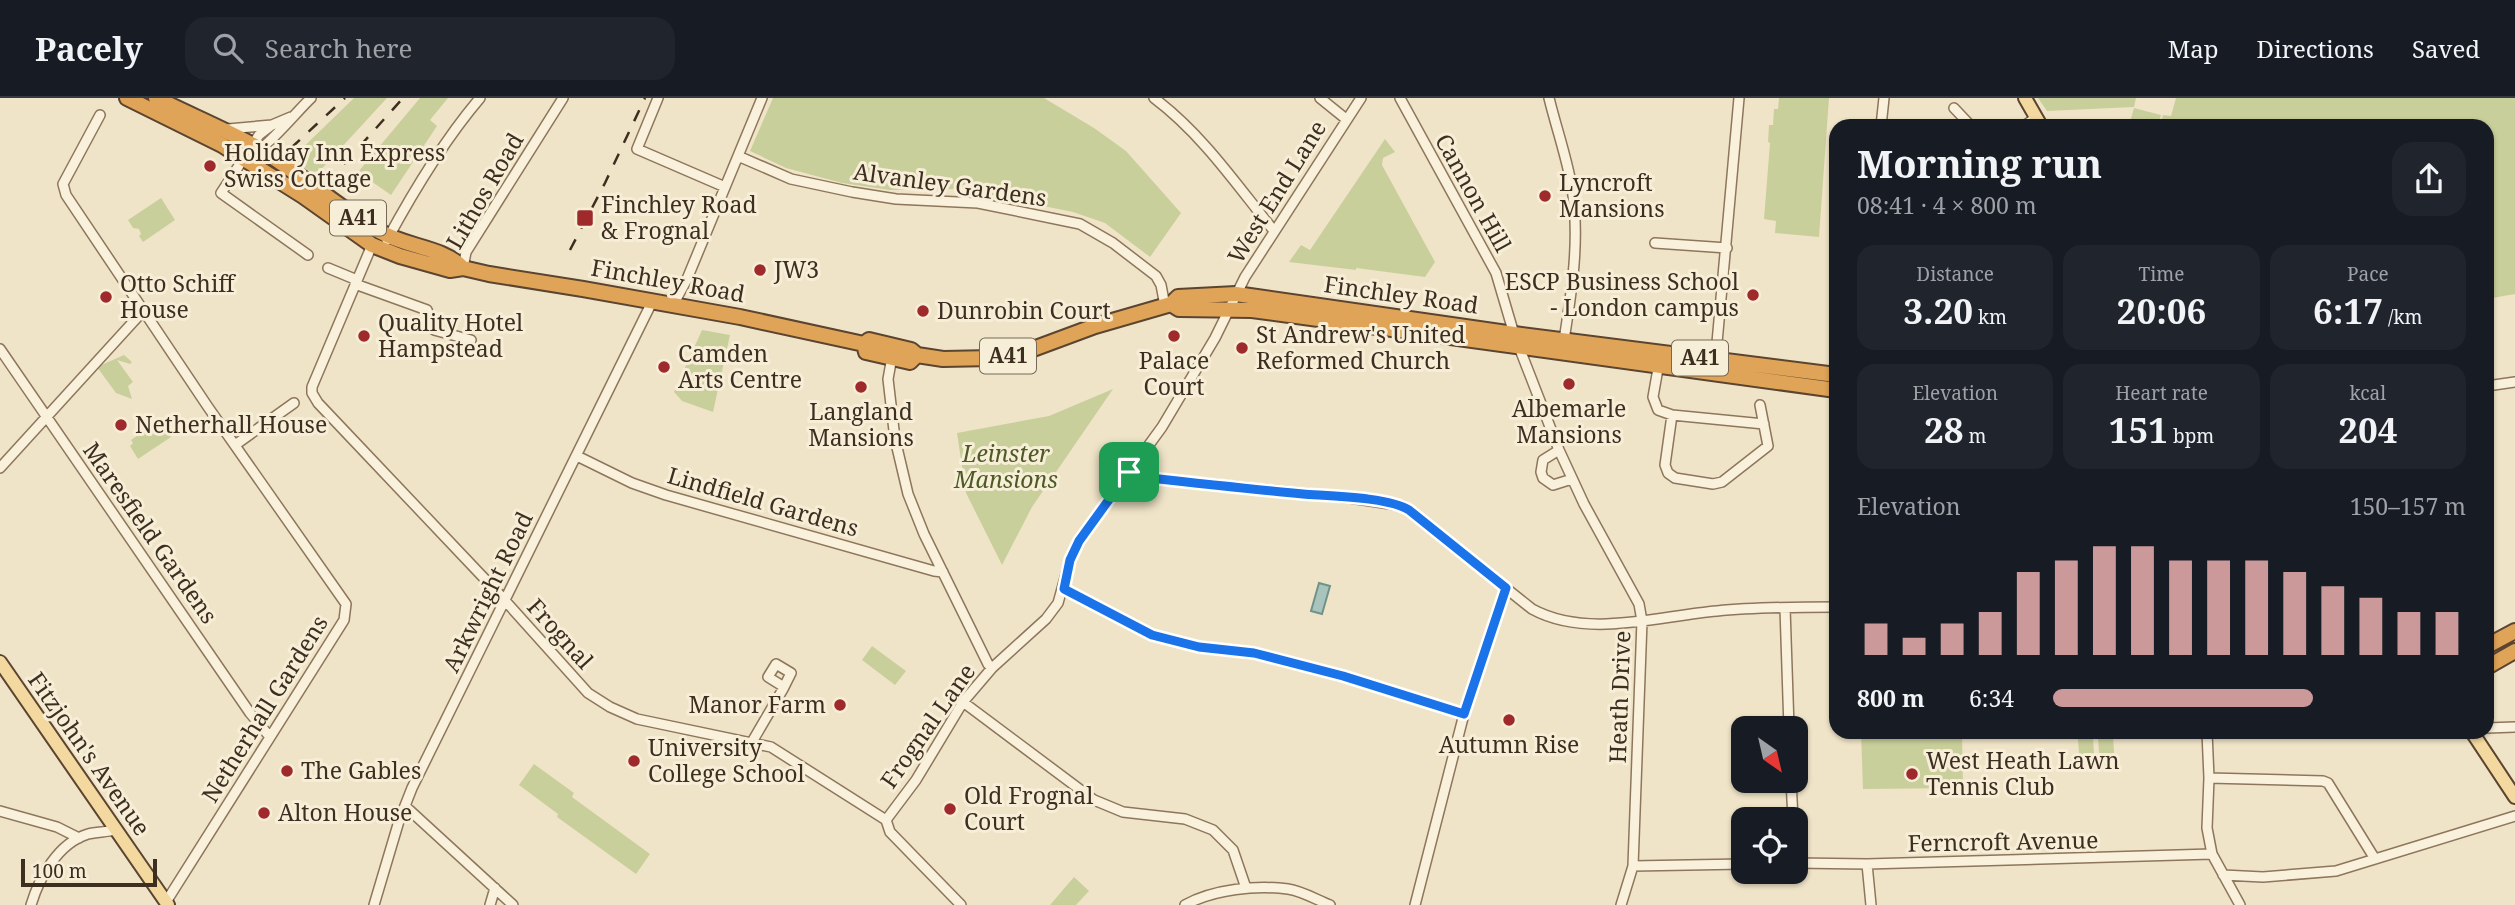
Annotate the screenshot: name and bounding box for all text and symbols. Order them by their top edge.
search box [185,17,675,80]
text: Pacely [35,26,143,71]
icon: search [209,29,247,67]
text: Search here [265,30,412,66]
text: Map [2168,32,2219,65]
text: Directions [2257,32,2374,65]
text: Saved [2412,32,2480,65]
street label: West End Lane [1219,114,1333,269]
street label: Lithos Road [438,126,530,255]
street label: Cannon Hill [1428,128,1520,257]
place label: Holiday Inn Express Swiss Cottage [224,136,445,194]
text: Morning run [1857,137,2102,189]
button: share [2392,142,2466,216]
street label: Alvanley Gardens [852,155,1049,213]
marker: Holiday Inn Express Swiss Cottage [202,158,218,174]
place label: Lyncroft Mansions [1559,166,1665,224]
place label: Finchley Road & Frognal [601,188,757,246]
marker: Lyncroft Mansions [1537,188,1553,204]
text: 08:41 · 4 × 800 m [1857,189,2037,221]
road number: A41 [330,200,386,236]
marker: Finchley Road & Frognal [575,208,595,228]
street label: Finchley Road [589,251,748,309]
place label: JW3 [773,253,819,285]
text: Distance [1916,261,1994,287]
text: Time [2139,261,2184,287]
text: Pace [2347,261,2389,287]
marker: JW3 [752,262,768,278]
place label: ESCP Business School - London campus [1505,265,1739,323]
place label: Otto Schiff House [120,267,236,325]
street label: Finchley Road [1322,267,1480,321]
marker: ESCP Business School - London campus [1745,287,1761,303]
text: 3.20 [1903,287,1973,334]
text: 20:06 [2117,287,2206,334]
text: 6:17 [2313,287,2383,334]
marker: Otto Schiff House [98,289,114,305]
place label: Dunrobin Court [937,294,1111,326]
marker: Dunrobin Court [915,303,931,319]
text: km [1973,304,2007,330]
text: /km [2383,304,2423,330]
place label: Quality Hotel Hampstead [378,306,523,364]
place label: St Andrew's United Reformed Church [1256,318,1465,376]
marker: Quality Hotel Hampstead [356,328,372,344]
marker: Palace Court [1166,328,1182,344]
place label: Camden Arts Centre [678,337,802,395]
road number: A41 [980,338,1036,374]
marker: St Andrew's United Reformed Church [1234,340,1250,356]
road number: A41 [1672,341,1728,376]
place label: Palace Court [1139,344,1209,402]
marker: Camden Arts Centre [656,359,672,375]
marker: Albemarle Mansions [1561,376,1577,392]
marker: Langland Mansions [853,379,869,395]
text: Elevation [1912,380,1998,406]
text: Heart rate [2115,380,2208,406]
text: kcal [2349,380,2386,406]
place label: Albemarle Mansions [1512,392,1626,450]
place label: Langland Mansions [808,395,914,453]
text: 28 [1924,406,1963,453]
text: 151 [2109,406,2168,453]
text: 204 [2338,406,2397,453]
place label: Netherhall House [135,408,327,440]
marker: Netherhall House [113,417,129,433]
text: m [1963,423,1986,449]
text: bpm [2168,423,2214,449]
street label: Maresfield Gardens [76,435,225,630]
park label: Leinster Mansions [953,437,1058,495]
pin [1099,442,1159,502]
icon: arrive [1110,453,1148,491]
street label: Lindfield Gardens [664,458,863,544]
text: Elevation [1857,490,1961,522]
text: 150–157 m [2350,490,2466,522]
street label: Arkwright Road [434,506,540,677]
street label: Frognal [520,591,601,676]
street label: Netherhall Gardens [194,609,335,808]
street label: Heath Drive [1601,630,1637,764]
street label: Frognal Lane [872,657,982,794]
street label: Fitzjohn's Avenue [21,665,158,842]
text: 800 m [1857,682,1925,714]
text: 6:34 [1969,682,2014,714]
place label: Manor Farm [688,688,826,720]
marker: Manor Farm [832,697,848,713]
marker: Autumn Rise [1501,712,1517,728]
north arrow [1731,716,1808,793]
map controls [1731,716,1808,884]
place label: Autumn Rise [1439,728,1579,760]
place label: University College School [648,731,805,789]
place label: West Heath Lawn Tennis Club [1926,744,2120,802]
marker: University College School [626,753,642,769]
place label: The Gables [301,754,421,786]
marker: The Gables [279,763,295,779]
marker: West Heath Lawn Tennis Club [1904,766,1920,782]
place label: Old Frognal Court [964,779,1093,837]
place label: Alton House [278,796,412,828]
marker: Old Frognal Court [942,801,958,817]
marker: Alton House [256,805,272,821]
button: locate [1731,807,1808,884]
street label: Ferncroft Avenue [1907,823,2099,859]
scale bar [21,856,158,888]
text: 100 m [32,858,87,884]

